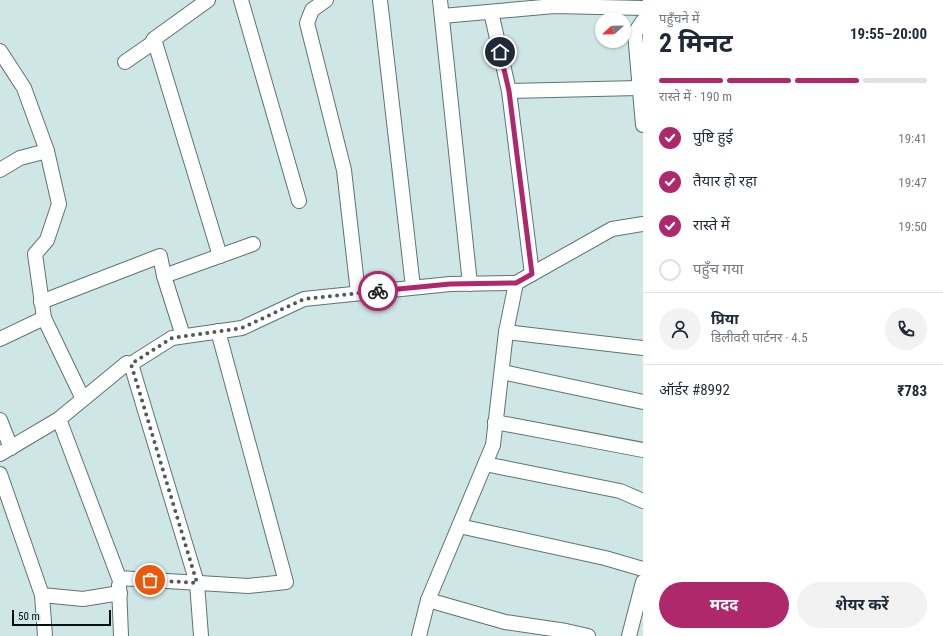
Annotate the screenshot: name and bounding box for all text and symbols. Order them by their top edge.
text: पहुँचने में [659,11,700,26]
north arrow [595,12,631,48]
map controls [595,12,631,48]
text: 19:55–20:00 [850,25,927,43]
text: 2 मिनट [659,28,733,58]
pin [483,35,517,69]
icon: home [489,41,511,63]
text: रास्ते में · 190 m [659,89,732,104]
icon: check [659,127,681,149]
text: पुष्टि हुई [693,128,733,146]
text: 19:41 [898,131,927,146]
icon: check [659,171,681,193]
text: तैयार हो रहा [693,172,757,190]
text: 19:47 [898,175,927,190]
icon: check [659,215,681,237]
text: रास्ते में [693,216,730,234]
text: 19:50 [898,219,927,234]
text: पहुँच गया [693,260,743,278]
courier [358,271,398,311]
icon: bike [367,280,389,302]
button: person [659,308,701,350]
button: phone [885,308,927,350]
text: प्रिया [711,310,739,328]
text: डिलीवरी पार्टनर · 4.5 [711,330,808,345]
text: ऑर्डर #8992 [659,381,730,399]
text: ₹783 [897,382,927,400]
pin [133,563,167,597]
icon: bag [139,569,161,591]
button: मदद [659,582,789,628]
button: शेयर करें [797,582,927,628]
scale bar [12,608,111,627]
text: 50 m [18,610,40,623]

